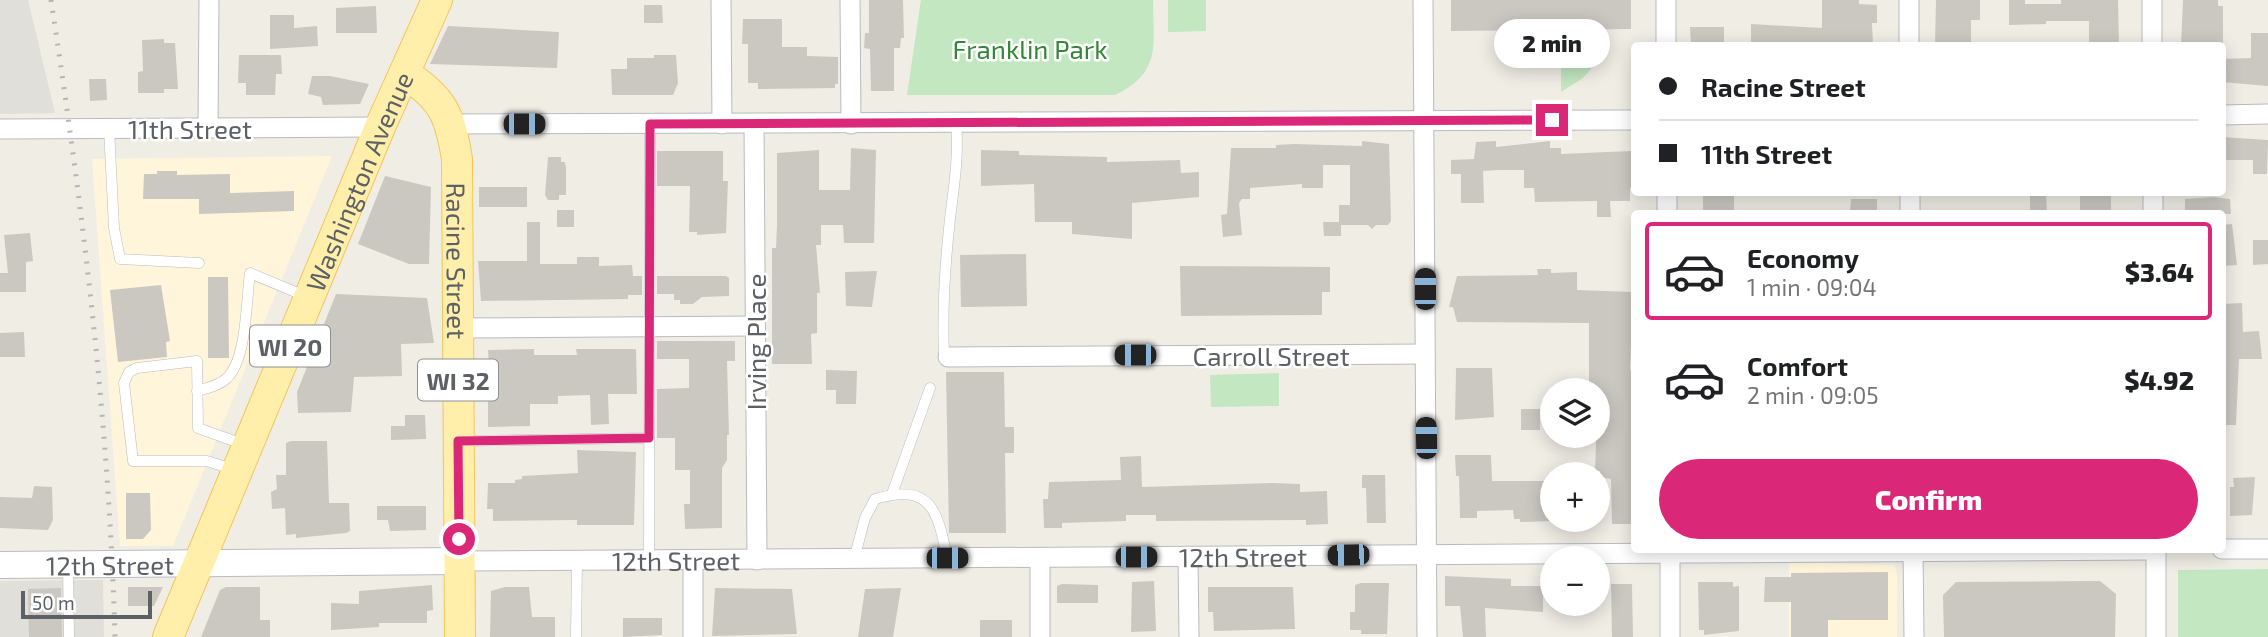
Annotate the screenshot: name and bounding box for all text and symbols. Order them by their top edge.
callout: 2 min [1494,18,1610,68]
text: 2 min [1522,29,1582,57]
park label: Franklin Park [953,33,1107,64]
street label: Washington Avenue [298,67,418,295]
text: Racine Street [1701,71,1866,102]
route end [1536,104,1568,136]
street label: 11th Street [128,113,252,144]
car [504,114,546,135]
text: 11th Street [1701,138,1832,169]
street label: Racine Street [442,182,474,339]
icon: car [1663,240,1726,303]
text: Economy [1747,242,1859,273]
text: $3.64 [2125,256,2194,287]
car [1415,268,1436,310]
text: 1 min · 09:04 [1747,273,1877,301]
street label: Irving Place [740,274,771,410]
road number: WI 20 [250,326,330,366]
street label: Carroll Street [1192,340,1350,371]
car [1115,345,1157,366]
icon: car [1663,348,1726,411]
text: Comfort [1747,350,1848,381]
road number: WI 32 [418,360,498,400]
text: $4.92 [2124,364,2194,395]
map controls [1540,378,1610,616]
button: layers [1540,378,1610,448]
text: 2 min · 09:05 [1747,381,1879,409]
car [1416,417,1437,459]
button: Confirm [1659,459,2198,539]
button: + [1540,462,1610,532]
route start [443,523,475,555]
street label: 12th Street [1179,540,1307,572]
street label: 12th Street [612,544,740,576]
car [1327,544,1370,566]
button: − [1540,546,1610,616]
car [1116,547,1158,568]
street label: 12th Street [46,548,174,580]
car [927,548,969,569]
scale bar [21,588,152,620]
text: 50 m [32,591,75,614]

